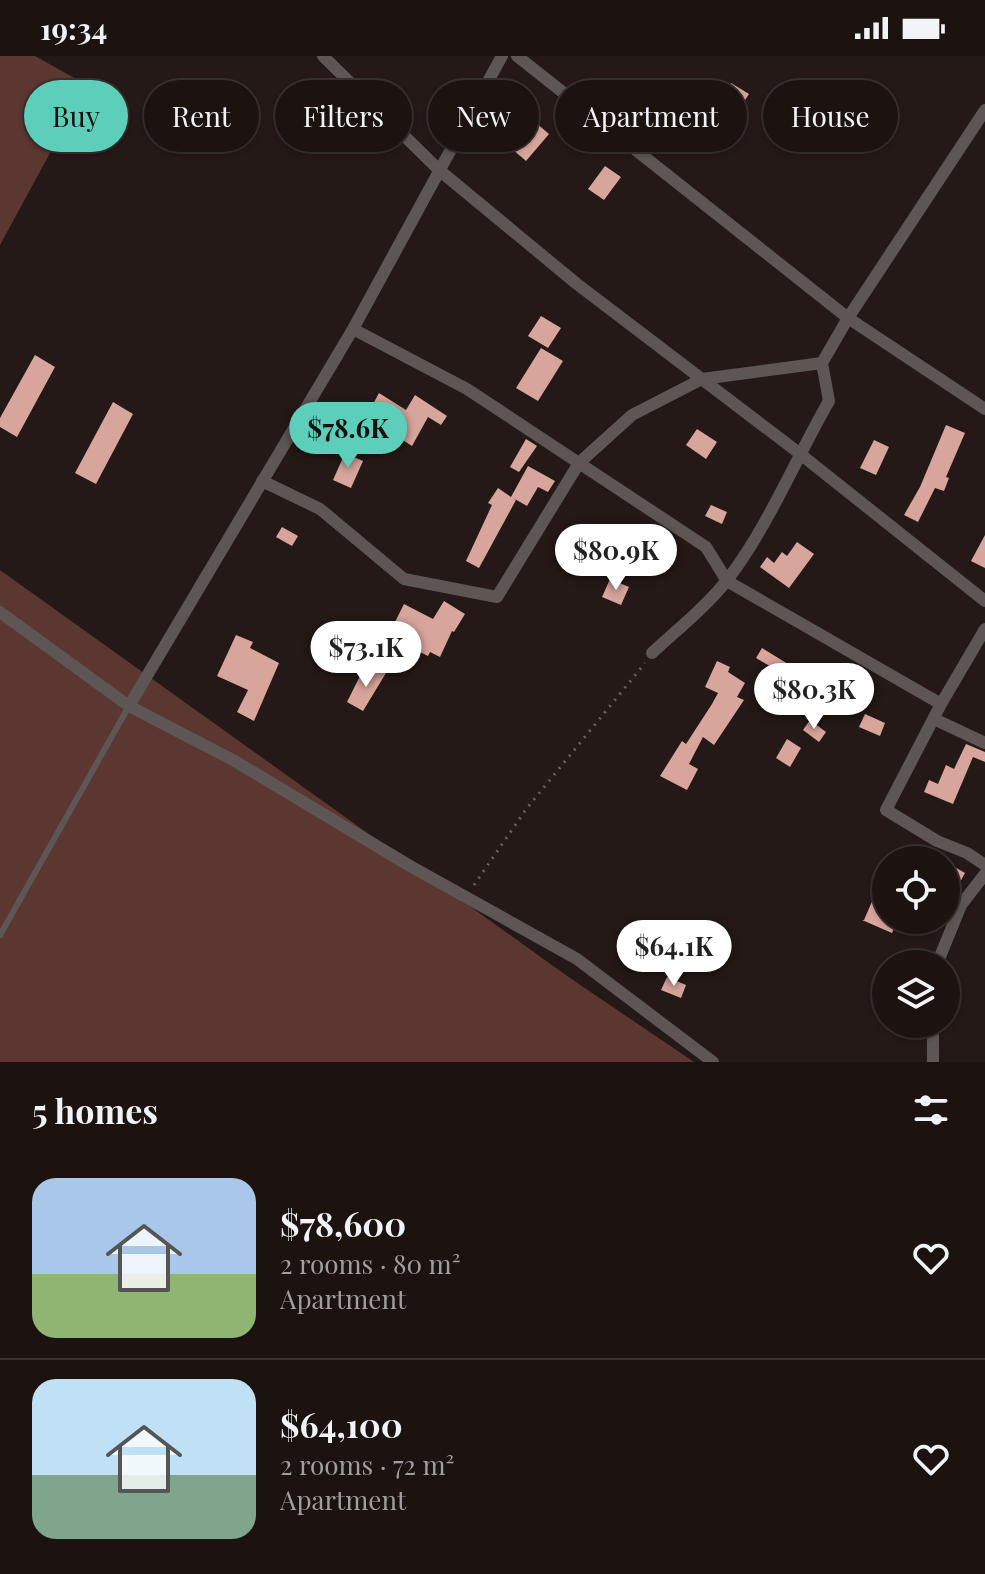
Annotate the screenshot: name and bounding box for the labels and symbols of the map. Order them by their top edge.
pin: $78.6K [283,402,413,470]
pin: $80.9K [551,524,681,592]
pin: $73.1K [301,621,431,689]
pin: $80.3K [749,663,879,731]
pin: $64.1K [609,920,739,988]

